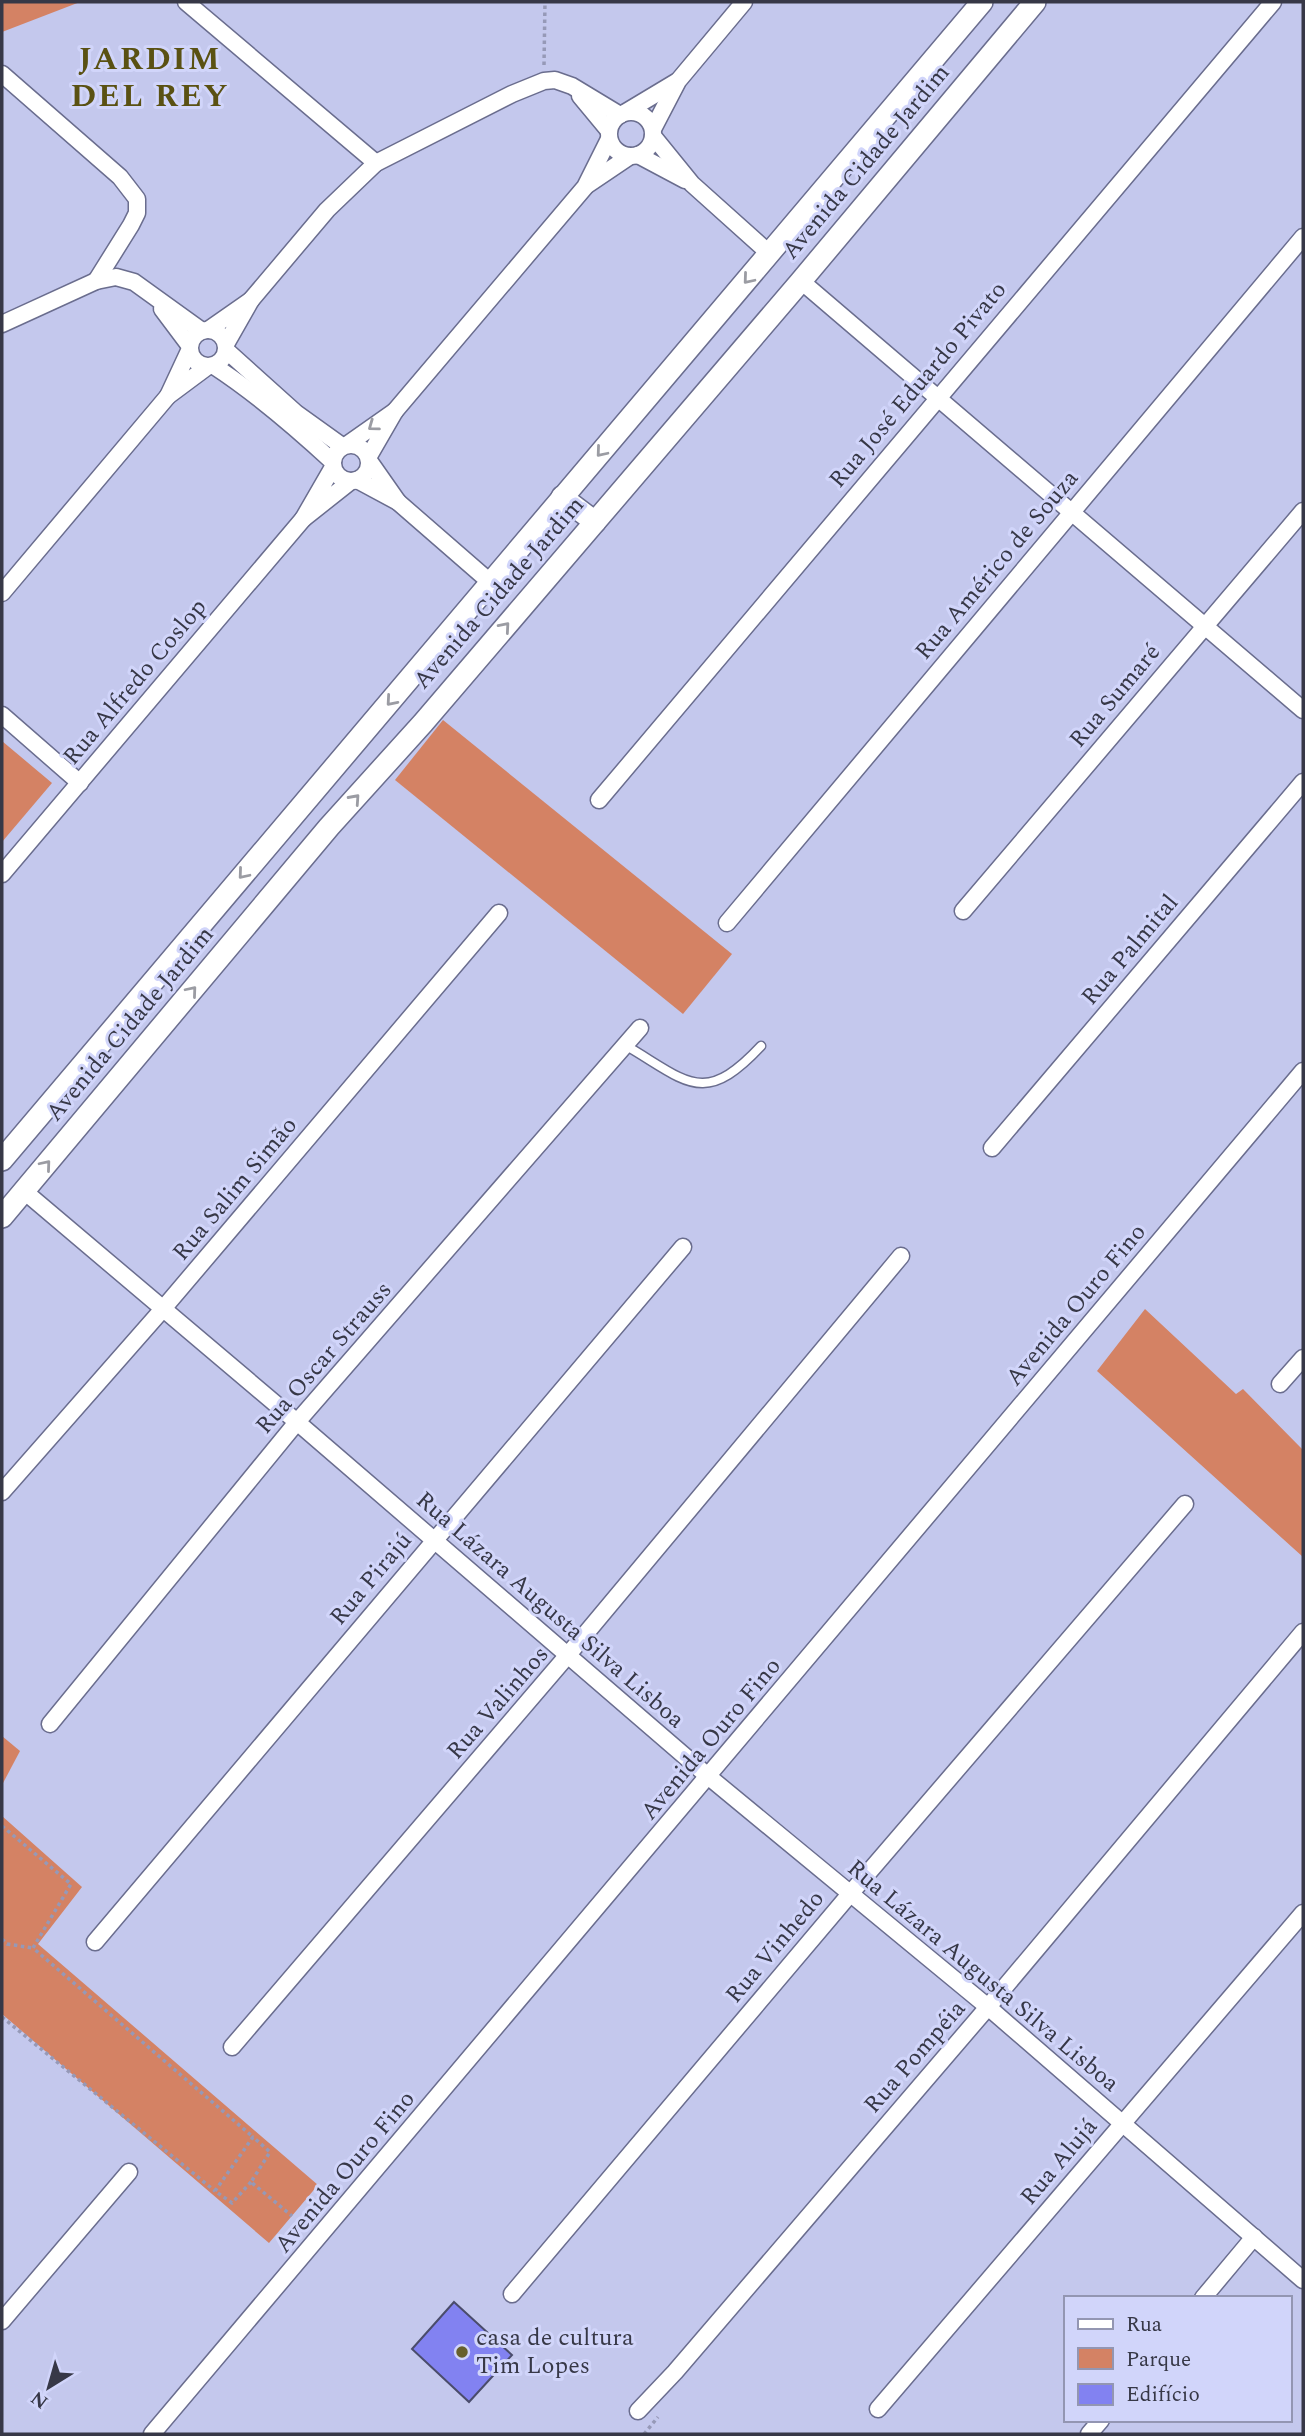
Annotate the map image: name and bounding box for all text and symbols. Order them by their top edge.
district label: JARDIM DEL REY [70,35,230,121]
street label: Avenida Cidade Jardim [773,56,959,268]
one-way arrow [744,270,756,283]
street label: Rua José Eduardo Pivato [820,274,1016,496]
one-way arrow [368,418,381,431]
one-way arrow [597,443,609,456]
street label: Rua Américo de Souza [906,462,1088,668]
street label: Avenida Cidade Jardim [405,489,593,697]
street label: Rua Alfredo Coslop [54,591,216,773]
one-way arrow [497,623,509,636]
street label: Rua Sumaré [1060,636,1170,756]
one-way arrow [387,693,399,706]
one-way arrow [347,794,359,807]
one-way arrow [239,866,251,879]
street label: Rua Palmital [1073,886,1187,1014]
street label: Avenida Cidade Jardim [37,918,223,1130]
one-way arrow [184,986,196,999]
street label: Rua Salim Simão [164,1109,306,1269]
one-way arrow [38,1161,50,1174]
street label: Avenida Ouro Fino [997,1216,1155,1394]
street label: Rua Oscar Strauss [247,1273,401,1443]
street label: Rua Lázara Augusta Silva Lisboa [408,1483,693,1737]
street label: Rua Pirajú [321,1524,421,1634]
street label: Rua Valinhos [438,1638,558,1768]
street label: Avenida Ouro Fino [632,1650,790,1828]
street label: Rua Lázara Augusta Silva Lisboa [839,1851,1127,2101]
street label: Rua Vinhedo [717,1882,833,2012]
street label: Rua Pompéia [855,1992,975,2122]
street label: Avenida Ouro Fino [266,2083,424,2261]
street label: Rua Alujá [1012,2110,1107,2214]
legend [1064,2296,1291,2422]
text: Rua [1126,2309,1163,2341]
place label: casa de cultura Tim Lopes [476,2320,634,2384]
marker: casa de cultura Tim Lopes [454,2344,470,2360]
text: Parque [1126,2344,1191,2376]
north arrow [14,2352,84,2422]
text: Edifício [1126,2379,1200,2411]
text: N [25,2383,55,2416]

